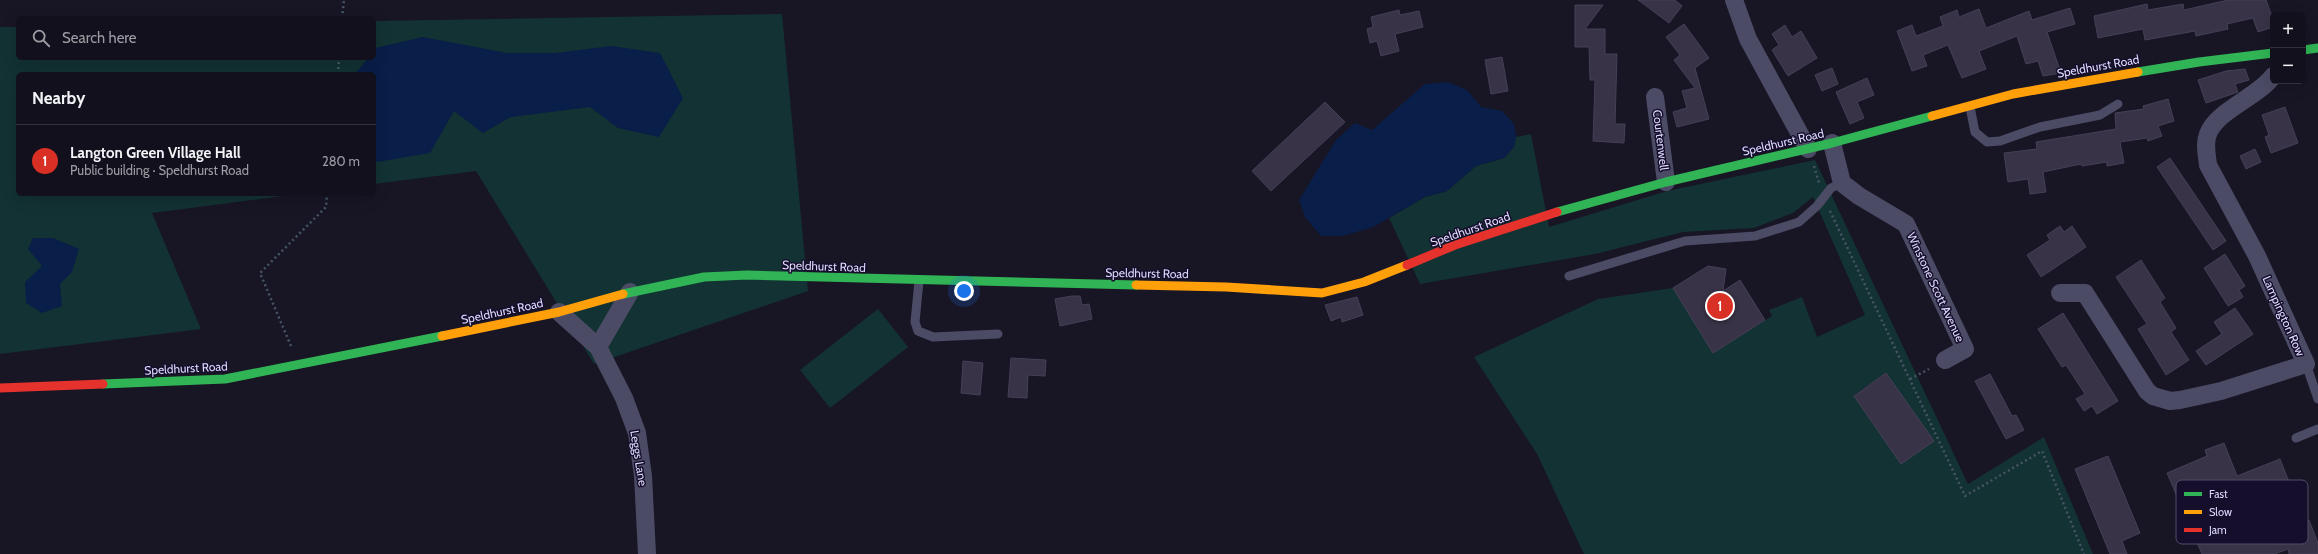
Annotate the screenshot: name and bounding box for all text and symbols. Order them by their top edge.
map controls [2270,12,2306,84]
button: + [2270,12,2306,48]
search box [16,16,376,60]
icon: search [30,27,52,49]
text: Search here [62,29,137,47]
button: − [2270,48,2306,84]
street label: Speldhurst Road [2056,51,2140,81]
text: Nearby [32,88,85,108]
street label: Courtenwell [1650,109,1672,171]
street label: Speldhurst Road [1741,125,1825,159]
text: Langton Green Village Hall [70,144,241,162]
text: 1 [43,153,47,169]
text: 280 m [322,153,360,169]
text: Public building · Speldhurst Road [70,162,249,178]
street label: Speldhurst Road [1428,208,1512,250]
street label: Winstone Scott Avenue [1904,230,1968,344]
street label: Speldhurst Road [782,257,866,275]
street label: Speldhurst Road [1105,265,1189,281]
street label: Lampington Row [2260,273,2309,359]
your location [954,281,974,301]
pin: 1 [1707,291,1733,321]
street label: Speldhurst Road [460,295,544,327]
street label: Speldhurst Road [144,358,228,378]
street label: Leggs Lane [627,429,651,487]
legend [2176,480,2308,544]
text: Fast [2209,487,2228,501]
text: Slow [2209,505,2232,519]
text: Jam [2208,523,2227,537]

